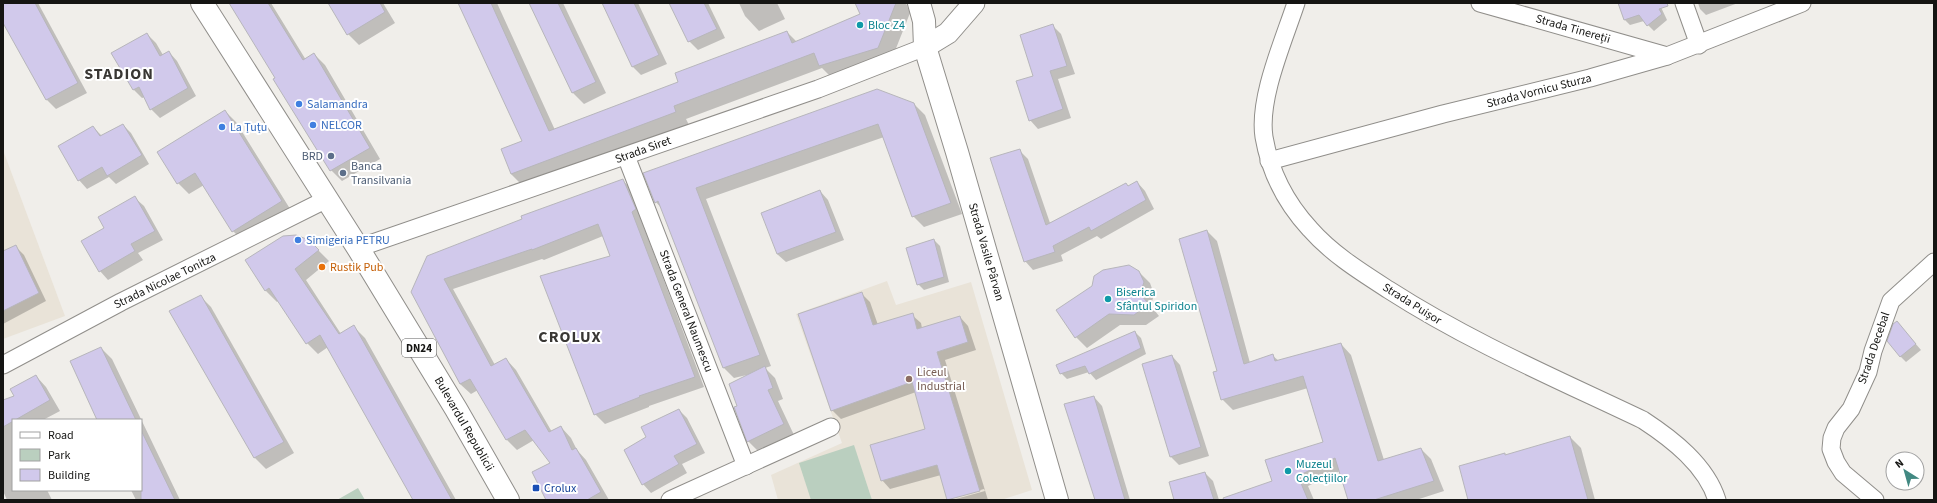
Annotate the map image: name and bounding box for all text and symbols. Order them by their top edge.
street label: Strada Tinereții [1534,10,1612,48]
place label: Bloc Z4 [868,17,905,34]
marker: Bloc Z4 [855,20,865,30]
district label: STADION [84,63,154,85]
street label: Strada Vornicu Sturza [1485,70,1593,112]
place label: Salamandra [307,96,368,113]
marker: Salamandra [294,99,304,109]
place label: NELCOR [321,117,362,134]
place label: La Țuțu [230,119,267,136]
marker: NELCOR [308,120,318,130]
marker: La Țuțu [217,122,227,132]
street label: Strada Siret [613,132,673,168]
place label: BRD [302,148,323,165]
marker: BRD [326,151,336,161]
place label: Banca Transilvania [351,158,411,189]
marker: Banca Transilvania [338,168,348,178]
street label: Strada Vasile Pârvan [964,201,1008,303]
place label: Simigeria PETRU [306,232,390,249]
marker: Simigeria PETRU [293,235,303,245]
street label: Strada General Naumescu [655,247,717,375]
street label: Strada Nicolae Tonitza [111,249,219,313]
place label: Rustik Pub [330,259,384,276]
marker: Rustik Pub [317,262,327,272]
street label: Strada Puișor [1379,279,1446,329]
place label: Biserica Sfântul Spiridon [1116,284,1197,315]
marker: Biserica Sfântul Spiridon [1103,294,1113,304]
street label: Strada Decebal [1854,310,1894,386]
district label: CROLUX [538,326,602,348]
road number: DN24 [402,339,436,357]
place label: Liceul Industrial [917,364,965,395]
street label: Bulevardul Republicii [430,374,498,474]
marker: Liceul Industrial [904,374,914,384]
legend [12,419,142,491]
text: Road [48,427,74,444]
text: Park [48,447,70,464]
north arrow [1885,451,1925,491]
text: N [1892,455,1907,472]
place label: Muzeul Colecțiilor [1296,456,1348,487]
marker: Muzeul Colecțiilor [1283,466,1293,476]
text: Building [48,467,90,484]
place label: Crolux [544,480,577,497]
marker: Crolux [531,483,541,493]

